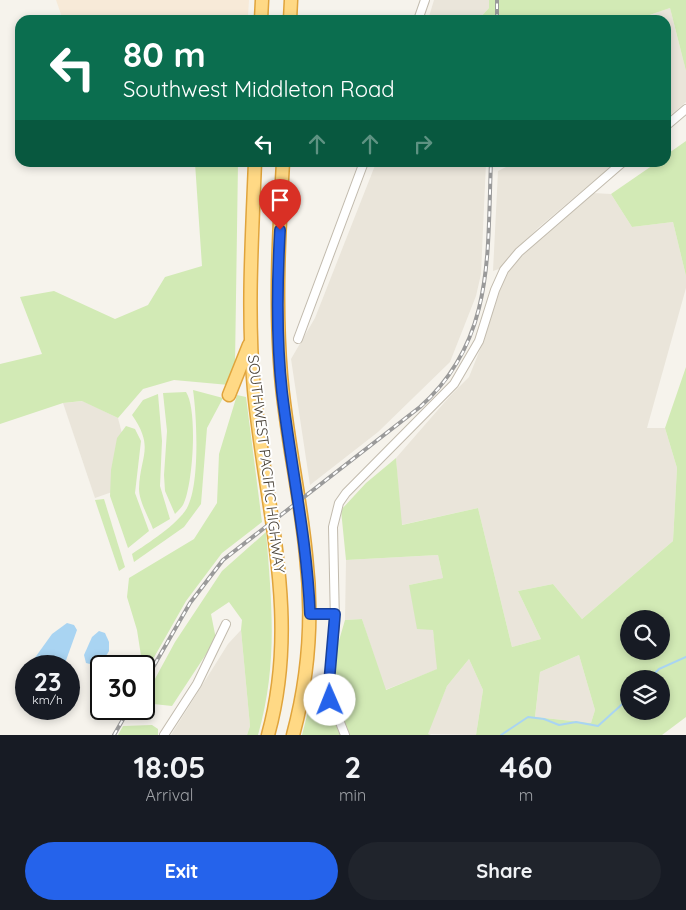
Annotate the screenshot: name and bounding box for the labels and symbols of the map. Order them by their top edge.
pin [259,179,301,230]
street label: SOUTHWEST PACIFIC HIGHWAY [244,354,289,575]
speed limit sign: 30 [90,655,155,720]
position arrow [303,673,355,725]

